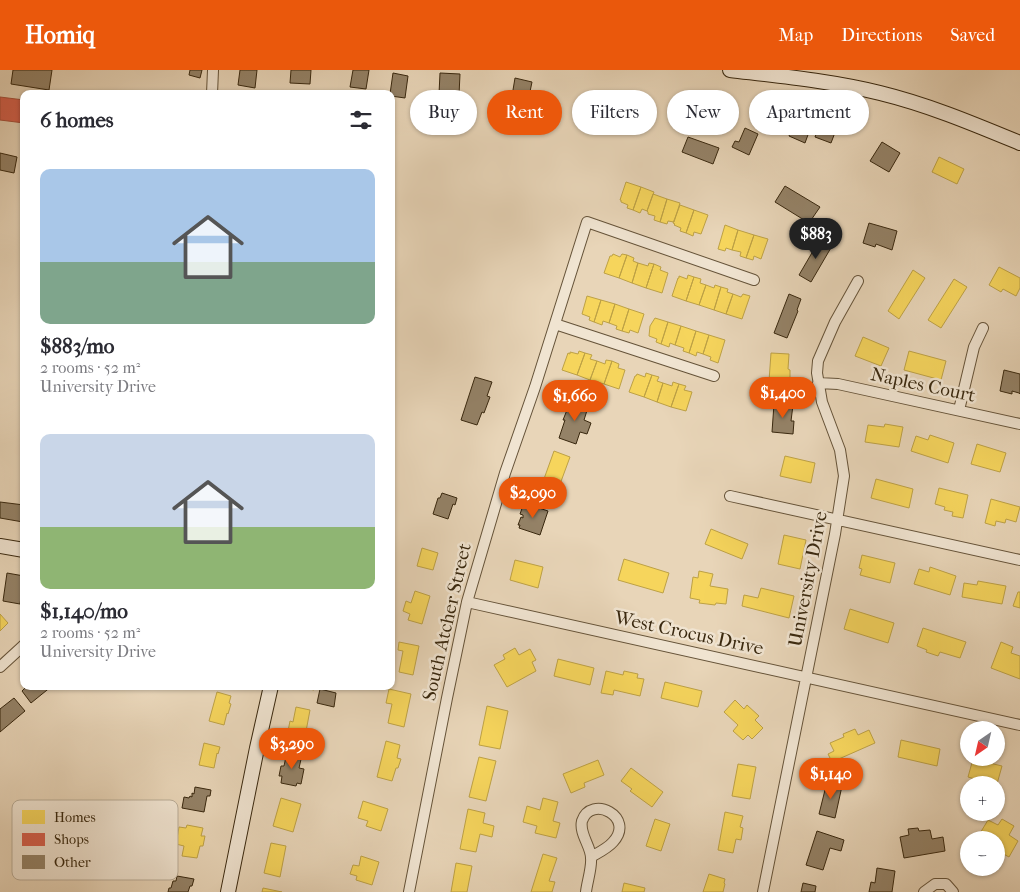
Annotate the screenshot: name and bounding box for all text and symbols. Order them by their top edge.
text: Homiq [25,21,95,49]
text: Map [779,25,813,46]
text: Directions [841,25,922,46]
text: Saved [950,25,995,46]
chip: Buy [410,90,477,135]
chip: Rent [487,90,562,135]
chip: Filters [572,90,657,135]
chip: New [667,90,739,135]
chip: Apartment [749,90,869,135]
icon: filters [347,106,375,134]
text: 6 homes [40,108,114,132]
icon: home [163,202,253,292]
pin: $883 [786,218,846,260]
text: $883 [800,224,832,243]
text: $883/mo [40,334,114,358]
text: 2 rooms · 52 m² [40,358,140,377]
street label: Naples Court [869,363,978,407]
pin: $1,400 [742,376,824,419]
text: University Drive [40,377,156,396]
pin: $1,660 [534,380,616,422]
text: $1,400 [760,383,806,402]
text: $1,660 [553,386,597,405]
icon: home [163,467,253,557]
pin: $2,090 [492,476,574,519]
text: $2,090 [510,483,556,502]
street label: University Drive [784,509,832,649]
street label: South Atcher Street [418,541,476,703]
text: $1,140/mo [40,599,128,623]
street label: West Crocus Drive [612,606,765,660]
text: 2 rooms · 52 m² [40,623,140,642]
text: University Drive [40,642,156,661]
north arrow [960,721,1005,766]
map controls [960,721,1005,876]
pin: $3,290 [251,728,333,770]
text: $3,290 [270,734,314,753]
pin: $1,140 [790,758,872,800]
text: $1,140 [810,764,852,783]
button: + [960,776,1005,821]
legend [12,800,178,880]
text: Homes [54,809,96,826]
text: Shops [54,831,89,848]
button: − [960,831,1005,876]
text: Other [54,854,91,871]

